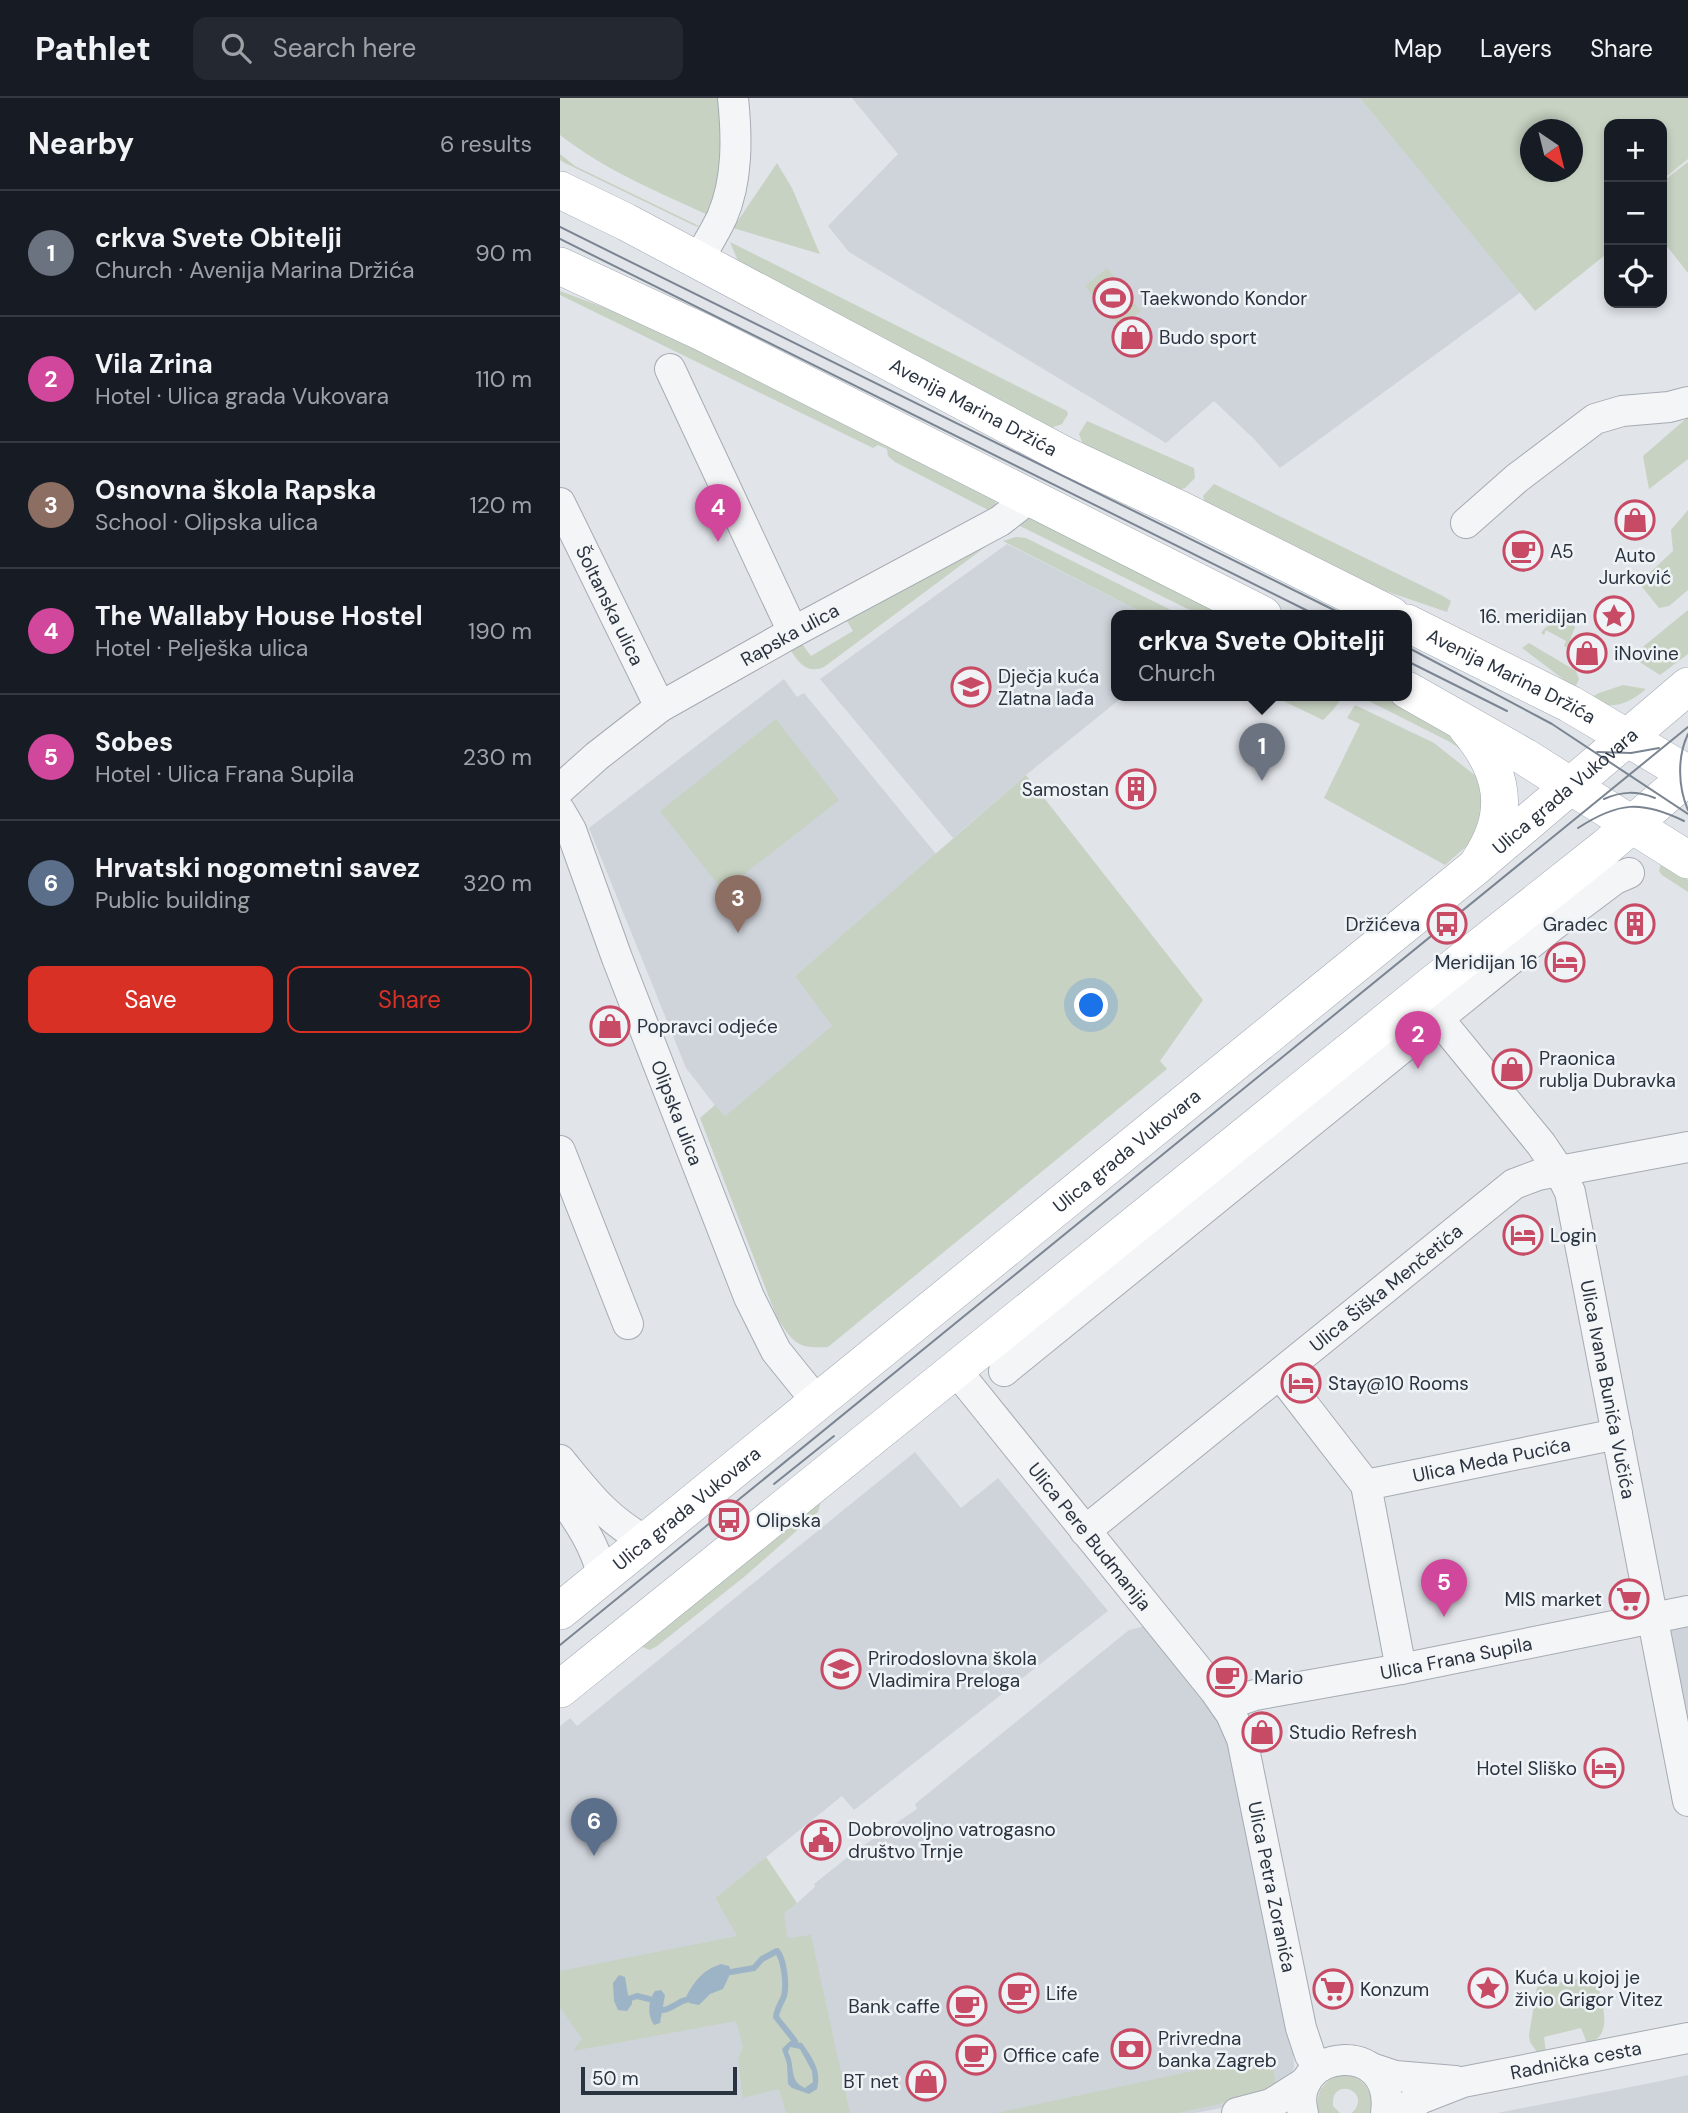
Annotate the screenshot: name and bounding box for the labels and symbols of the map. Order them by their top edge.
north arrow [1520,119,1583,182]
sports icon: Taekwondo Kondor [1092,277,1134,319]
place label: Taekwondo Kondor [1140,286,1307,311]
shop icon: Budo sport [1111,316,1153,358]
place label: Budo sport [1159,325,1257,350]
street label: Avenija Marina Držića [885,352,1061,462]
pin: 4 [695,484,741,542]
shop icon: Auto Jurković [1614,499,1656,541]
cafe icon: A5 [1502,530,1544,572]
place label: A5 [1550,539,1573,564]
street label: Šoltanska ulica [570,541,650,670]
place label: Auto Jurković [1599,543,1671,590]
place icon: 16. meridijan [1593,595,1635,637]
street label: Rapska ulica [736,598,843,672]
place label: 16. meridijan [1479,604,1587,629]
street label: Avenija Marina Držića [1423,623,1600,730]
shop icon: iNovine [1566,632,1608,674]
place label: iNovine [1614,641,1679,666]
place label: Dječja kuća Zlatna lađa [998,664,1099,711]
school or university icon: Dječja kuća Zlatna lađa [950,666,992,708]
street label: Ulica grada Vukovara [1487,722,1643,860]
pin: 1 [1239,723,1285,781]
building icon: Samostan [1115,768,1157,810]
place label: Samostan [1022,777,1109,802]
pin: 3 [715,875,761,933]
bus stop icon: Držićeva [1426,903,1468,945]
building icon: Gradec [1614,903,1656,945]
place label: Držićeva [1345,912,1420,937]
place label: Gradec [1543,912,1608,937]
hotel icon: Meridijan 16 [1544,941,1586,983]
place label: Meridijan 16 [1434,950,1538,975]
your location [1074,988,1108,1022]
shop icon: Popravci odjeće [589,1005,631,1047]
pin: 2 [1395,1011,1441,1069]
place label: Popravci odjeće [637,1014,778,1039]
place label: Praonica rublja Dubravka [1539,1046,1676,1093]
shop icon: Praonica rublja Dubravka [1491,1048,1533,1090]
street label: Olipska ulica [645,1057,709,1169]
street label: Ulica grada Vukovara [1048,1083,1206,1218]
hotel icon: Login [1502,1214,1544,1256]
street label: Ulica Šiška Menčetića [1305,1219,1468,1357]
place label: Login [1550,1223,1597,1248]
street label: Ulica Ivana Bunića Vučića [1574,1278,1641,1501]
hotel icon: Stay@10 Rooms [1280,1362,1322,1404]
place label: Stay@10 Rooms [1328,1371,1469,1396]
street label: Ulica Meda Pucića [1411,1432,1573,1488]
street label: Ulica grada Vukovara [608,1441,766,1576]
street label: Ulica Pere Budmanija [1022,1457,1157,1616]
bus stop icon: Olipska [708,1499,750,1541]
place label: Olipska [756,1508,821,1533]
pin: 5 [1421,1559,1467,1617]
supermarket icon: MIS market [1608,1578,1650,1620]
place label: MIS market [1504,1587,1602,1612]
street label: Ulica Frana Supila [1378,1631,1534,1686]
place label: Prirodoslovna škola Vladimira Preloga [868,1646,1037,1693]
school or university icon: Prirodoslovna škola Vladimira Preloga [820,1648,862,1690]
cafe icon: Mario [1206,1656,1248,1698]
place label: Mario [1254,1665,1303,1690]
shop icon: Studio Refresh [1241,1711,1283,1753]
place label: Studio Refresh [1289,1720,1417,1745]
hotel icon: Hotel Sliško [1583,1747,1625,1789]
place label: Hotel Sliško [1476,1756,1577,1781]
pin: 6 [571,1798,617,1856]
street label: Ulica Petra Zoranića [1242,1799,1301,1975]
place label: Dobrovoljno vatrogasno društvo Trnje [848,1817,1056,1864]
public building icon: Dobrovoljno vatrogasno društvo Trnje [800,1819,842,1861]
place label: Kuća u kojoj je živio Grigor Vitez [1515,1965,1663,2012]
place icon: Kuća u kojoj je živio Grigor Vitez [1467,1967,1509,2009]
supermarket icon: Konzum [1312,1968,1354,2010]
cafe icon: Life [998,1972,1040,2014]
place label: Konzum [1360,1977,1429,2002]
place label: Life [1046,1981,1077,2006]
cafe icon: Bank caffe [946,1985,988,2027]
place label: Bank caffe [848,1994,940,2019]
place label: Privredna banka Zagreb [1158,2026,1277,2073]
bank icon: Privredna banka Zagreb [1110,2028,1152,2070]
cafe icon: Office cafe [955,2034,997,2076]
street label: Radnička cesta [1508,2035,1644,2085]
place label: Office cafe [1003,2043,1100,2068]
shop icon: BT net [905,2060,947,2102]
scale bar [581,2064,737,2096]
place label: BT net [843,2069,899,2094]

